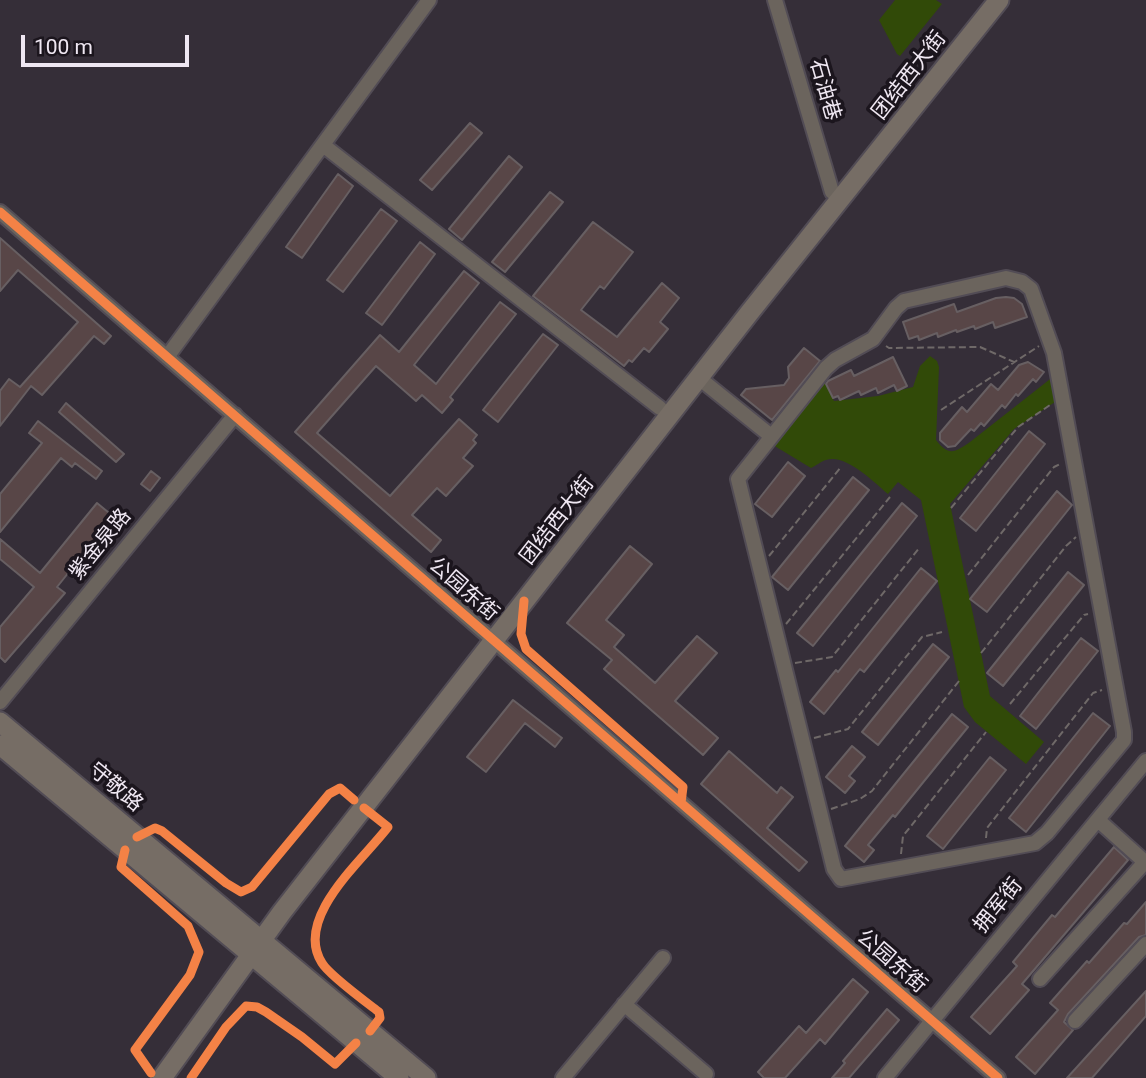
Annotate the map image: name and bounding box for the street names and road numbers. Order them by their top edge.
street label: 团结西大街 [868,27,952,125]
street label: 石油巷 [803,56,845,124]
street label: 团结西大街 [516,472,600,570]
street label: 紫金泉路 [65,504,137,586]
street label: 公园东街 [423,553,503,627]
street label: 守敬路 [83,758,147,818]
street label: 拥军街 [969,874,1029,938]
street label: 公园东街 [851,925,931,999]

